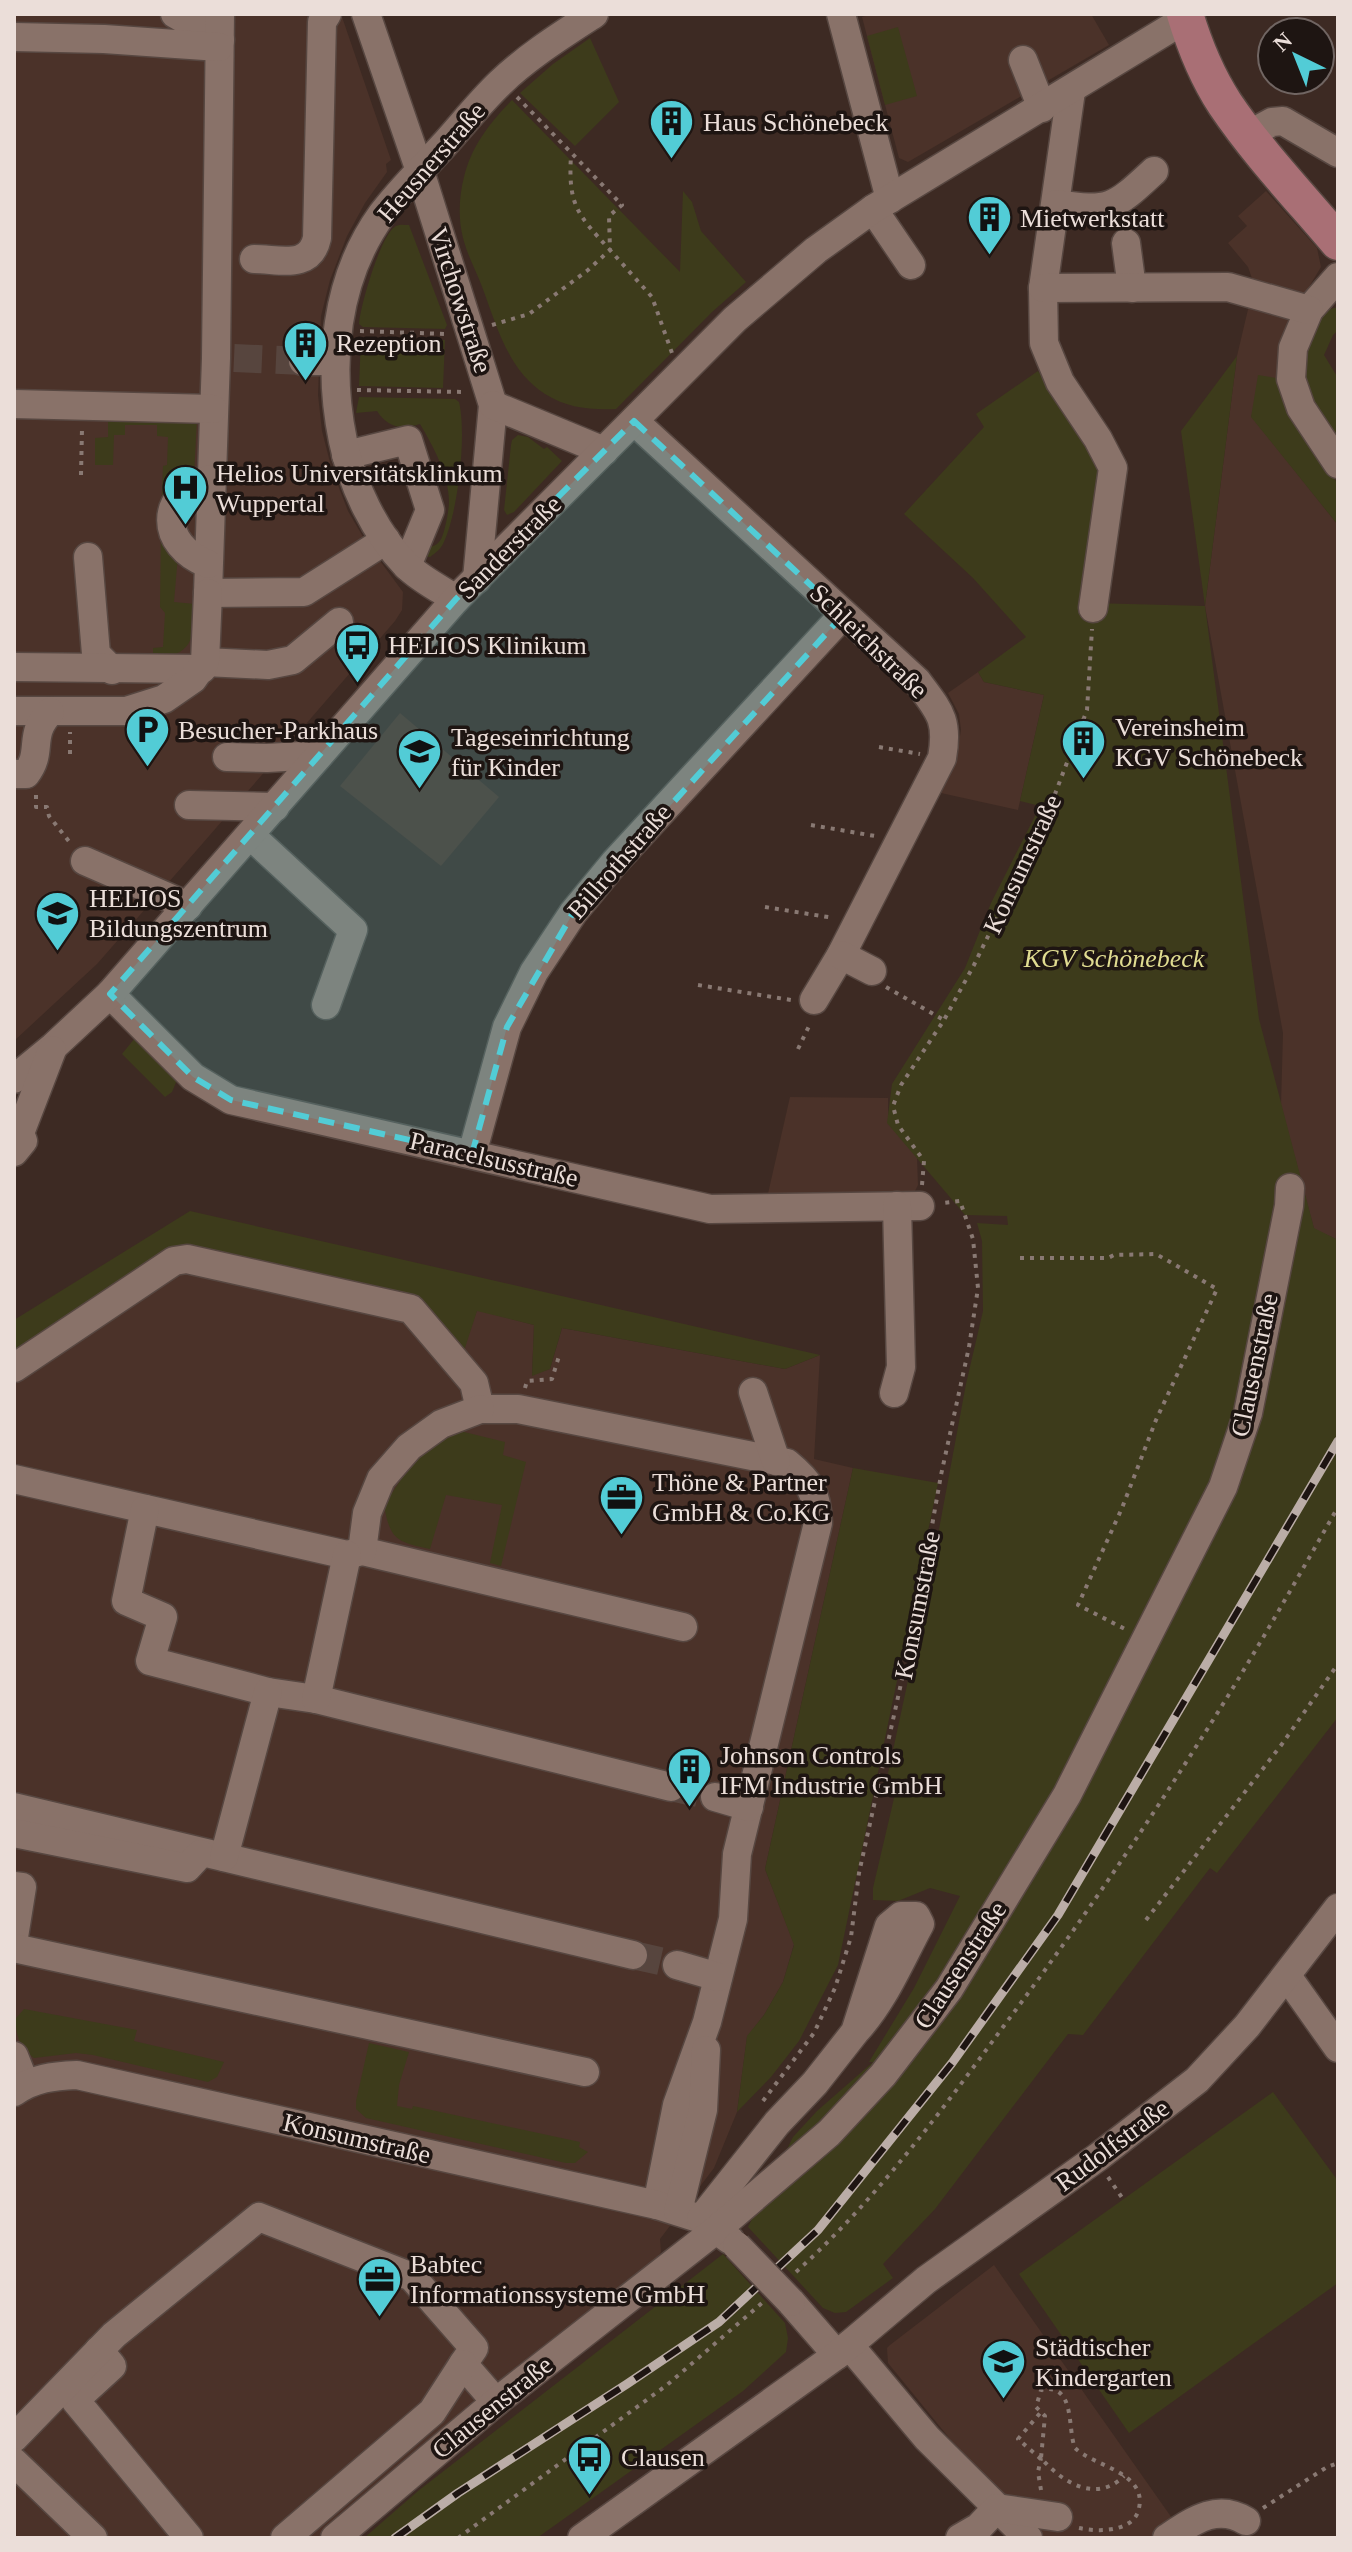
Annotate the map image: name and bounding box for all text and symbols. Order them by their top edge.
north arrow [1256,16,1336,96]
text: N [1268,27,1297,56]
street label: Heusnerstraße [372,97,491,228]
building icon: Haus Schönebeck [648,98,696,161]
place label: Haus Schönebeck [703,108,889,137]
building icon: Mietwerkstatt [965,194,1013,257]
place label: Mietwerkstatt [1020,204,1165,233]
street label: Virchowstraße [423,224,498,377]
building icon: Rezeption [281,319,329,382]
place label: Rezeption [336,329,441,358]
place label: Helios Universitätsklinkum Wuppertal [216,459,503,518]
hospital icon: Helios Universitätsklinkum Wuppertal [161,464,209,527]
street label: Sanderstraße [452,490,567,605]
street label: Schleichstraße [804,578,933,704]
bus stop icon: HELIOS Klinikum [333,621,381,684]
place label: HELIOS Klinikum [388,631,587,660]
parking icon: Besucher-Parkhaus [123,706,171,769]
place label: Vereinsheim KGV Schönebeck [1115,713,1303,772]
place label: Besucher-Parkhaus [178,716,378,745]
building icon: Vereinsheim KGV Schönebeck [1060,718,1108,781]
place label: Tageseinrichtung für Kinder [451,723,630,782]
school or university icon: Tageseinrichtung für Kinder [396,728,444,791]
street label: Konsumstraße [978,790,1067,938]
street label: Billrothstraße [562,798,677,925]
place label: HELIOS Bildungszentrum [89,884,268,943]
school or university icon: HELIOS Bildungszentrum [34,889,82,952]
park label: KGV Schönebeck [1023,944,1205,973]
street label: Paracelsusstraße [407,1126,581,1193]
street label: Clausenstraße [1225,1291,1284,1439]
place label: Thöne & Partner GmbH & Co.KG [652,1468,830,1527]
office icon: Thöne & Partner GmbH & Co.KG [597,1473,645,1536]
street label: Konsumstraße [889,1529,946,1682]
place label: Johnson Controls IFM Industrie GmbH [720,1741,943,1800]
building icon: Johnson Controls IFM Industrie GmbH [665,1746,713,1809]
street label: Clausenstraße [909,1896,1012,2034]
street label: Rudolfstraße [1050,2093,1175,2197]
street label: Konsumstraße [280,2107,433,2170]
place label: Babtec Informationssysteme GmbH [410,2250,706,2309]
office icon: Babtec Informationssysteme GmbH [355,2255,403,2318]
place label: Städtischer Kindergarten [1035,2333,1172,2392]
school or university icon: Städtischer Kindergarten [980,2338,1028,2401]
street label: Clausenstraße [427,2350,558,2465]
bus stop icon: Clausen [566,2433,614,2496]
place label: Clausen [621,2443,705,2472]

